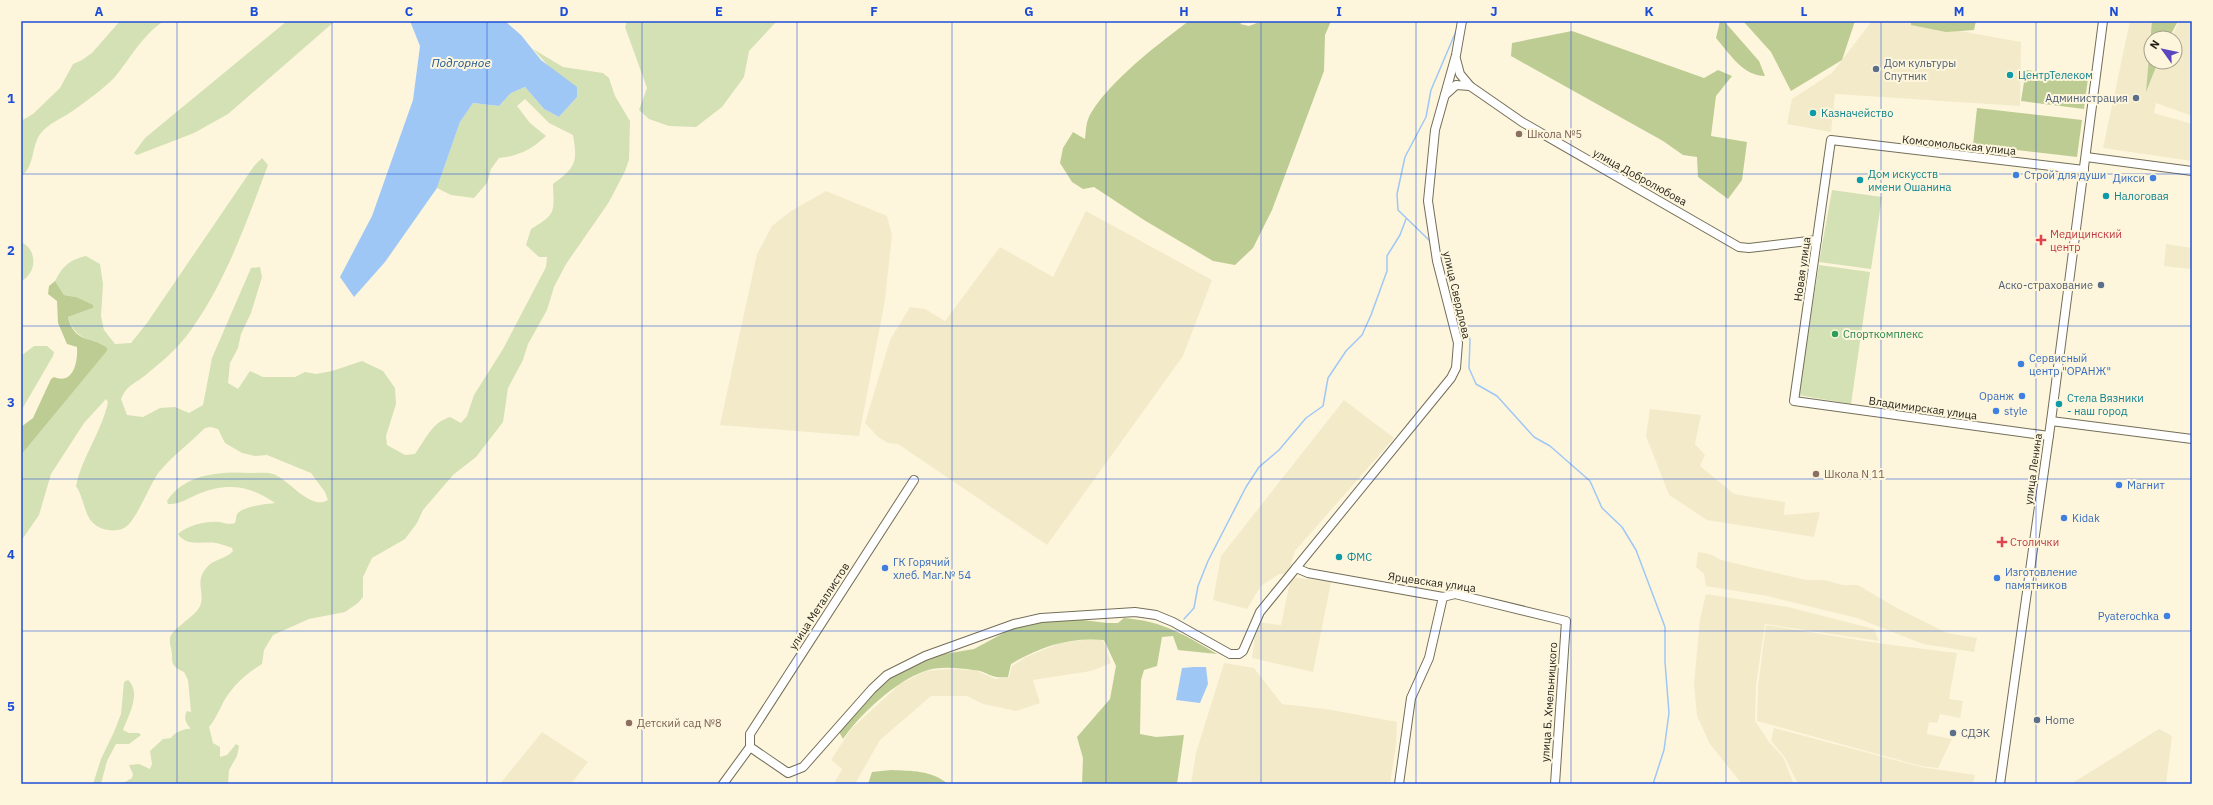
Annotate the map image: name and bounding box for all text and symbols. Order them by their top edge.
text: A [95,3,104,20]
text: B [250,3,259,20]
text: C [405,3,414,20]
text: D [559,3,569,20]
text: E [715,3,723,20]
text: F [870,3,878,20]
text: G [1024,3,1034,20]
text: H [1179,3,1189,20]
text: I [1336,3,1342,20]
text: J [1490,3,1498,20]
text: K [1644,3,1654,20]
text: L [1801,3,1808,20]
text: M [1954,3,1964,20]
text: N [2109,3,2119,20]
north arrow [2143,30,2183,70]
text: N [2147,37,2163,52]
water label: Подгорное [431,55,491,70]
place label: Дом культуры Спутник [1884,56,1956,83]
marker: Дом культуры Спутник [1871,64,1881,74]
place label: ЦентрТелеком [2018,68,2093,82]
marker: ЦентрТелеком [2005,70,2015,80]
text: 1 [7,90,15,107]
place label: Администрация [2045,91,2128,105]
marker: Администрация [2131,93,2141,103]
place label: Казначейство [1821,106,1893,120]
marker: Казначейство [1808,108,1818,118]
place label: Школа №5 [1527,127,1582,141]
marker: Школа №5 [1514,129,1524,139]
street label: Комсомольская улица [1901,132,2017,158]
street label: улица Добролюбова [1591,145,1689,209]
place label: Дом искусств имени Ошанина [1868,167,1952,194]
place label: Строй для души [2024,168,2106,182]
marker: Строй для души [2011,170,2021,180]
place label: Дикси [2113,171,2145,185]
marker: Дикси [2148,173,2158,183]
marker: Дом искусств имени Ошанина [1855,175,1865,185]
place label: Налоговая [2114,189,2169,203]
marker: Налоговая [2101,191,2111,201]
place label: Медицинский центр [2050,227,2122,254]
marker: Медицинский центр [2035,234,2047,246]
street label: Новая улица [1791,236,1813,302]
text: 2 [7,242,15,259]
street label: улица Свердлова [1440,250,1474,340]
place label: Аско-страхование [1998,278,2093,292]
marker: Аско-страхование [2096,280,2106,290]
place label: Спорткомплекс [1843,327,1924,341]
marker: Спорткомплекс [1830,329,1840,339]
place label: Сервисный центр "ОРАНЖ" [2029,351,2111,378]
marker: Сервисный центр "ОРАНЖ" [2016,359,2026,369]
place label: Оранж [1979,389,2015,403]
marker: Оранж [2017,391,2027,401]
place label: Стела Вязники - наш город [2067,391,2144,418]
street label: Владимирская улица [1868,393,1978,423]
text: 3 [7,394,15,411]
marker: Стела Вязники - наш город [2054,399,2064,409]
place label: style [2004,404,2028,418]
marker: style [1991,406,2001,416]
street label: улица Ленина [2021,432,2045,506]
place label: Школа N 11 [1824,467,1885,481]
marker: Школа N 11 [1811,469,1821,479]
place label: Магнит [2127,478,2165,492]
marker: Магнит [2114,480,2124,490]
place label: Kidak [2072,511,2100,525]
marker: Kidak [2059,513,2069,523]
place label: Столички [2010,535,2059,549]
marker: Столички [1997,537,2007,547]
text: 4 [7,546,15,563]
place label: ФМС [1347,550,1372,564]
marker: ФМС [1334,552,1344,562]
place label: ГК Горячий хлеб. Маг.№ 54 [893,555,971,582]
street label: улица Металлистов [786,560,852,652]
marker: ГК Горячий хлеб. Маг.№ 54 [880,563,890,573]
place label: Изготовление памятников [2005,565,2077,592]
street label: Ярцевская улица [1387,569,1477,595]
marker: Изготовление памятников [1992,573,2002,583]
place label: Pyaterochka [2098,609,2159,623]
marker: Pyaterochka [2162,611,2172,621]
street label: улица Б. Хмельницкого [1538,642,1560,762]
text: 5 [7,698,15,715]
place label: Home [2045,713,2075,727]
marker: Home [2032,715,2042,725]
place label: Детский сад №8 [637,716,722,730]
marker: Детский сад №8 [624,718,634,728]
place label: СДЭК [1961,726,1990,740]
marker: СДЭК [1948,728,1958,738]

